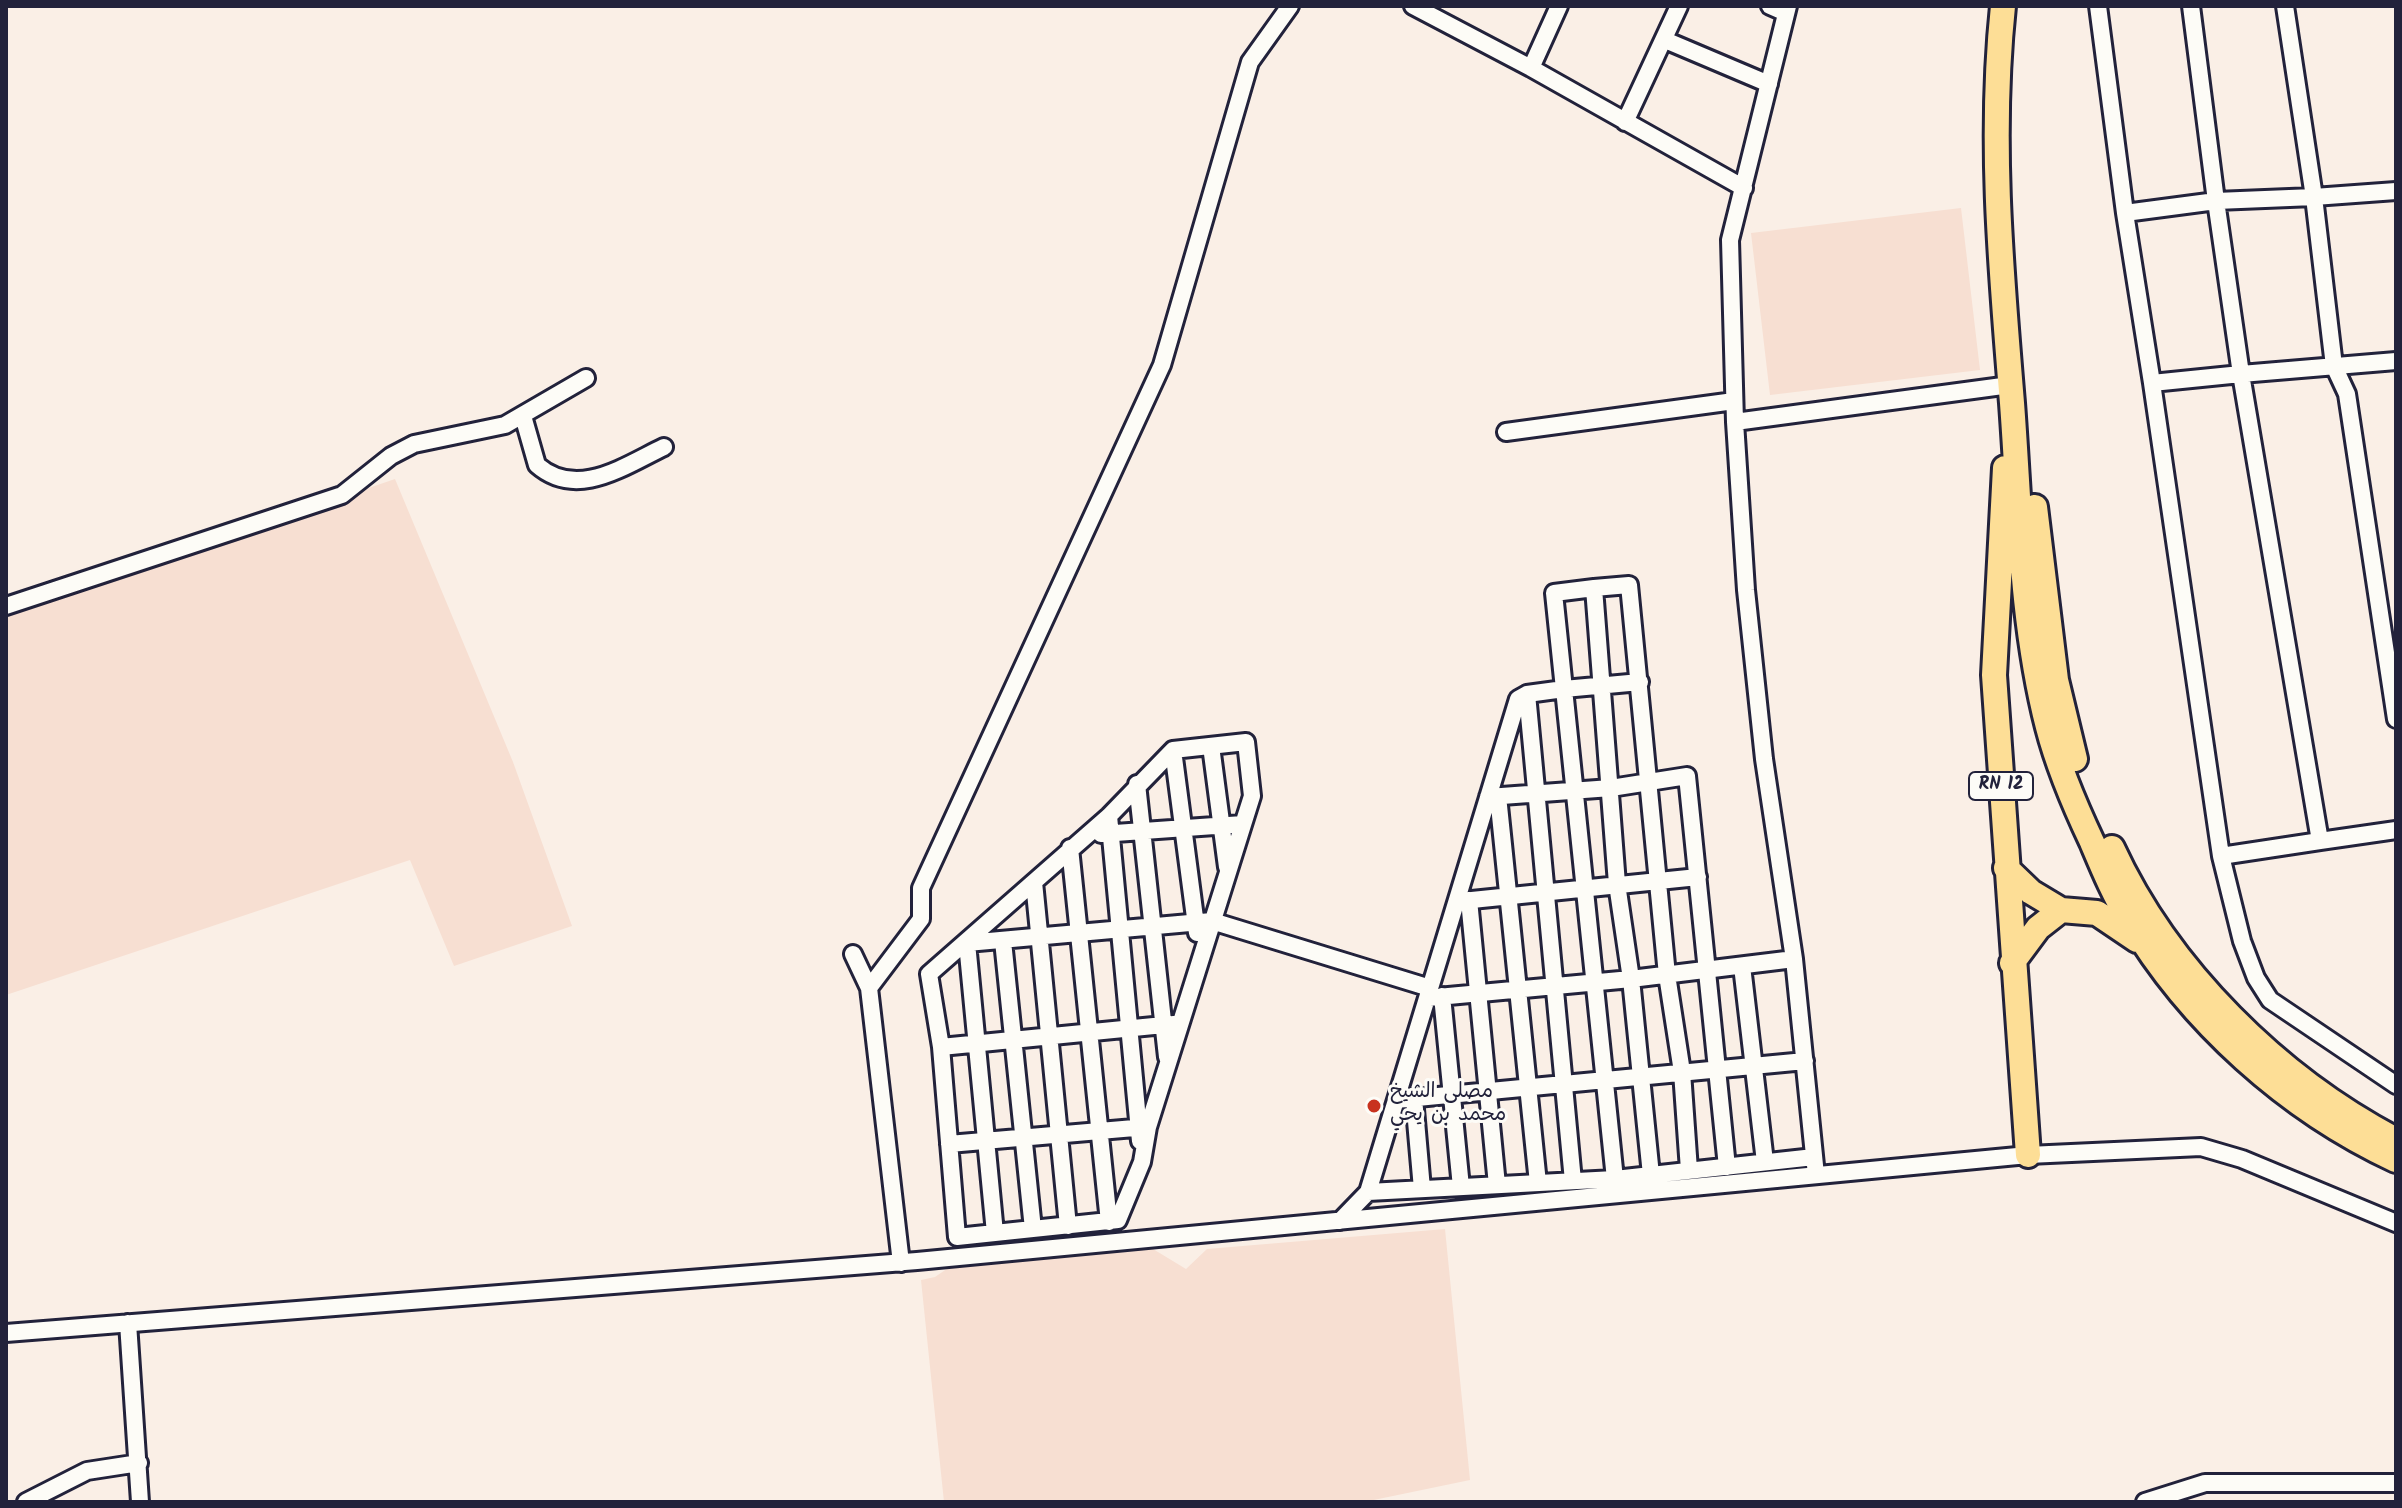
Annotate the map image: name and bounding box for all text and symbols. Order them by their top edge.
road number: RN 12 [1969,772,2033,800]
place label: مصلى الشيخ محمد بن يحي [1390,1082,1506,1129]
marker: مصلى الشيخ محمد بن يحي [1365,1097,1383,1115]

